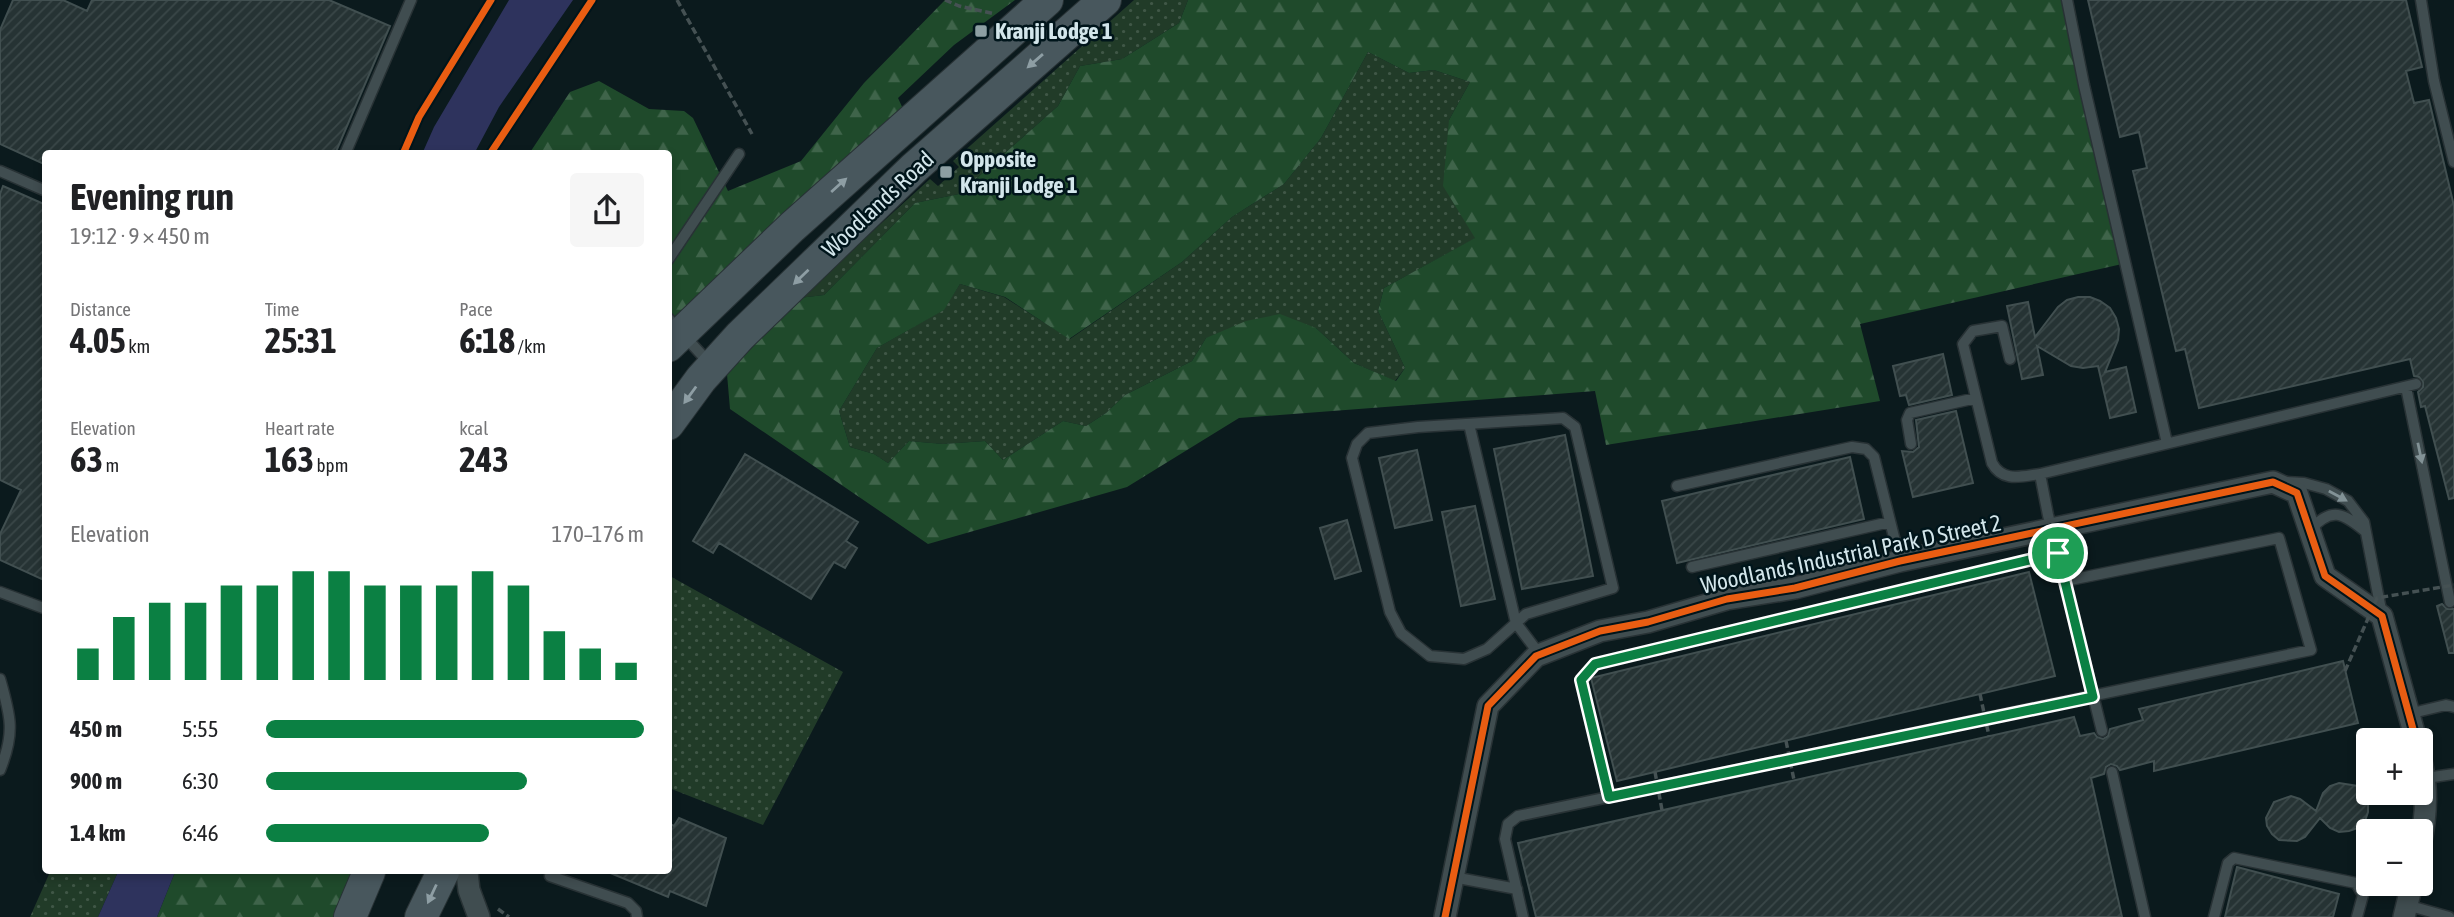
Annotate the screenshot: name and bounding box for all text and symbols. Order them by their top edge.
place label: Kranji Lodge 1 [995,18,1113,44]
marker: Kranji Lodge 1 [973,23,989,39]
one-way arrow [1026,53,1044,69]
street label: Woodlands Road [817,146,939,262]
place label: Opposite Kranji Lodge 1 [960,146,1078,198]
marker: Opposite Kranji Lodge 1 [938,164,954,180]
button: share [570,173,644,247]
text: Evening run [70,175,234,218]
one-way arrow [830,177,848,193]
text: 19:12 · 9 × 450 m [70,223,210,249]
one-way arrow [793,269,810,285]
text: Distance [70,298,131,320]
text: Time [265,298,299,320]
text: Pace [459,298,493,320]
text: 4.05 [70,320,126,360]
text: 25:31 [265,320,337,360]
text: 6:18 [459,320,515,360]
text: km [126,335,150,357]
text: /km [515,335,546,357]
one-way arrow [683,386,697,404]
text: Elevation [70,417,136,439]
text: Heart rate [265,417,335,439]
text: kcal [459,417,488,439]
text: 63 [70,439,103,479]
text: 163 [265,439,314,479]
text: 243 [459,439,509,479]
one-way arrow [2414,442,2425,464]
text: m [103,454,119,476]
text: bpm [314,454,348,476]
one-way arrow [2329,490,2348,502]
street label: Woodlands Industrial Park D Street 2 [1698,509,2004,599]
text: Elevation [70,521,150,547]
text: 170–176 m [551,521,644,547]
pin [2028,523,2088,583]
icon: arrive [2039,534,2077,572]
text: 450 m [70,716,122,742]
text: 5:55 [182,716,219,742]
map controls [2356,728,2433,896]
button: + [2356,728,2433,805]
text: 900 m [70,768,122,794]
text: 6:30 [182,768,219,794]
button: − [2356,819,2433,896]
text: 1.4 km [70,820,126,846]
text: 6:46 [182,820,219,846]
one-way arrow [426,884,438,904]

